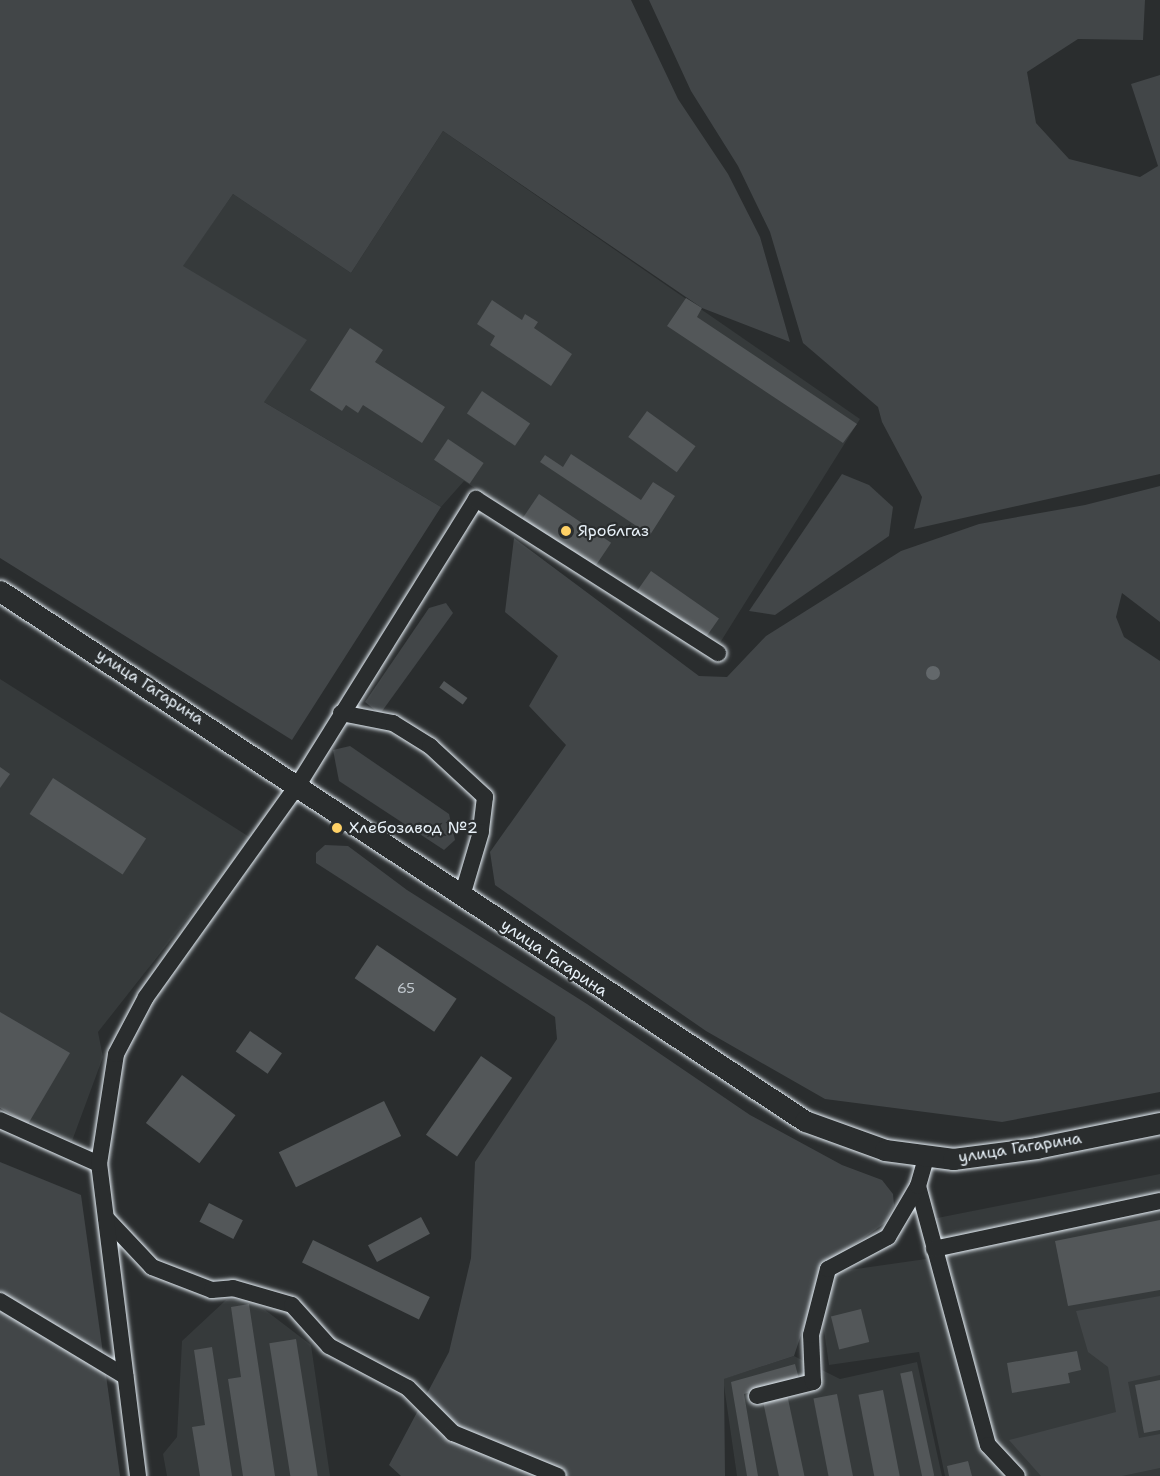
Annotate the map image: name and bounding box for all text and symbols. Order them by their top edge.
place label: Яроблгаз [578,521,649,541]
marker: Яроблгаз [559,524,573,538]
street label: улица Гагарина [93,645,207,729]
place label: Хлебозавод №2 [349,818,478,838]
marker: Хлебозавод №2 [330,821,344,835]
street label: улица Гагарина [497,915,611,1001]
house number: 65 [397,980,415,996]
street label: улица Гагарина [957,1129,1083,1167]

